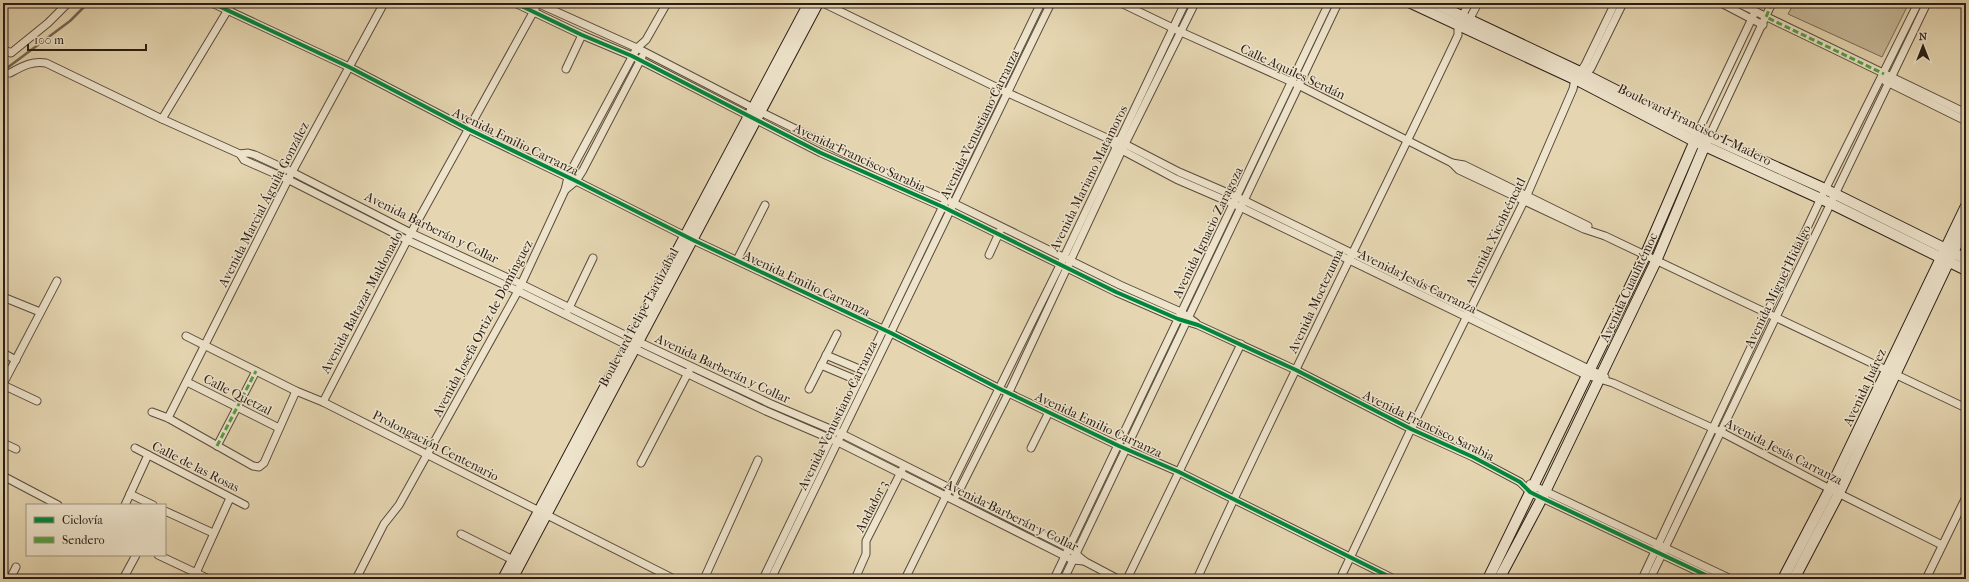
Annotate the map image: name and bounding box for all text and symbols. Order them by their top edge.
scale bar [28,26,146,52]
north arrow [1903,26,1943,66]
text: N [1919,30,1928,43]
text: 100 m [34,33,64,47]
street label: Calle Aquiles Serdán [1238,41,1348,103]
street label: Avenida Venustiano Carranza [936,46,1023,202]
street label: Boulevard Francisco I. Madero [1616,81,1774,168]
street label: Avenida Mariano Matamoros [1046,102,1131,255]
street label: Avenida Emilio Carranza [449,104,582,179]
street label: Avenida Marcial Águila González [215,119,312,290]
street label: Avenida Francisco Sarabia [790,120,929,195]
street label: Avenida Ignacio Zaragoza [1169,163,1246,301]
street label: Avenida Xicohténcatl [1462,175,1529,290]
street label: Avenida Barberán y Collar [362,188,501,267]
street label: Avenida Miguel Hidalgo [1741,222,1814,351]
street label: Avenida Baltazar Maldonado [317,228,406,377]
street label: Avenida Cuauhtémoc [1596,230,1660,345]
street label: Avenida Josefa Ortiz de Domínguez [429,237,536,420]
street label: Boulevard Felipe Lardizábal [595,245,682,389]
street label: Avenida Moctezuma [1284,246,1347,357]
street label: Avenida Jesús Carranza [1355,246,1480,317]
street label: Avenida Emilio Carranza [740,247,874,320]
street label: Avenida Barberán y Collar [652,330,793,406]
street label: Avenida Venustiano Carranza [794,337,881,493]
street label: Avenida Juárez [1840,346,1889,429]
street label: Calle Quetzal [201,371,275,418]
street label: Avenida Francisco Sarabia [1360,387,1498,464]
street label: Avenida Emilio Carranza [1032,388,1166,461]
street label: Prolongación Centenario [370,407,502,484]
street label: Avenida Jesús Carranza [1722,415,1846,488]
street label: Calle de las Rosas [150,438,242,495]
street label: Avenida Barberán y Collar [942,476,1081,555]
street label: Andador 3 [852,478,891,536]
legend [26,504,166,556]
text: Ciclovía [62,513,103,527]
text: Sendero [62,533,105,547]

